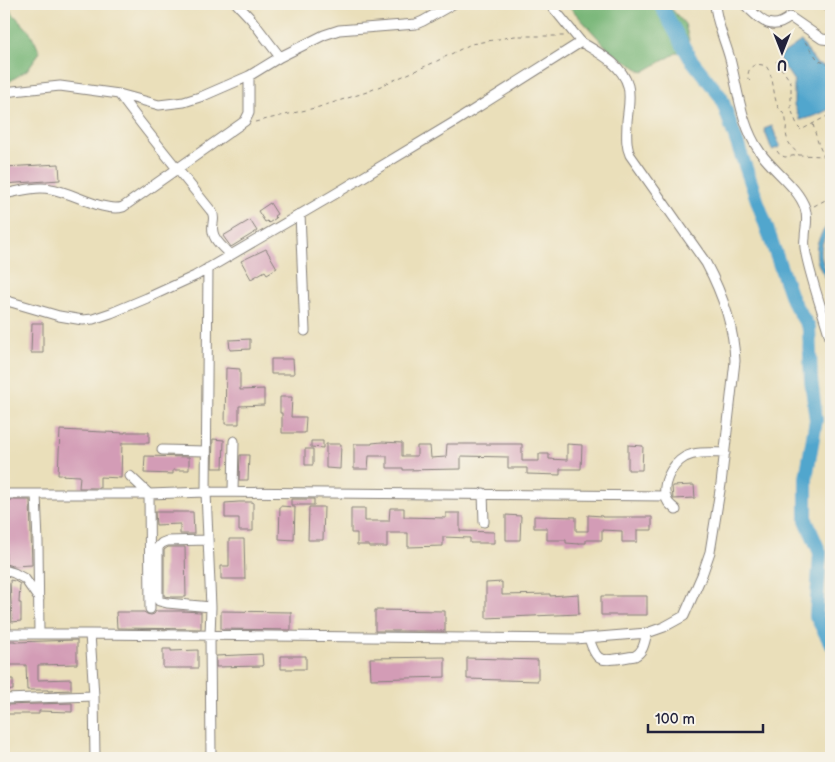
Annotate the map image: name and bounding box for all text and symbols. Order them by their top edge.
north arrow [758,28,808,78]
text: U [777,56,787,73]
scale bar [648,702,762,734]
text: 100 m [655,710,695,729]

